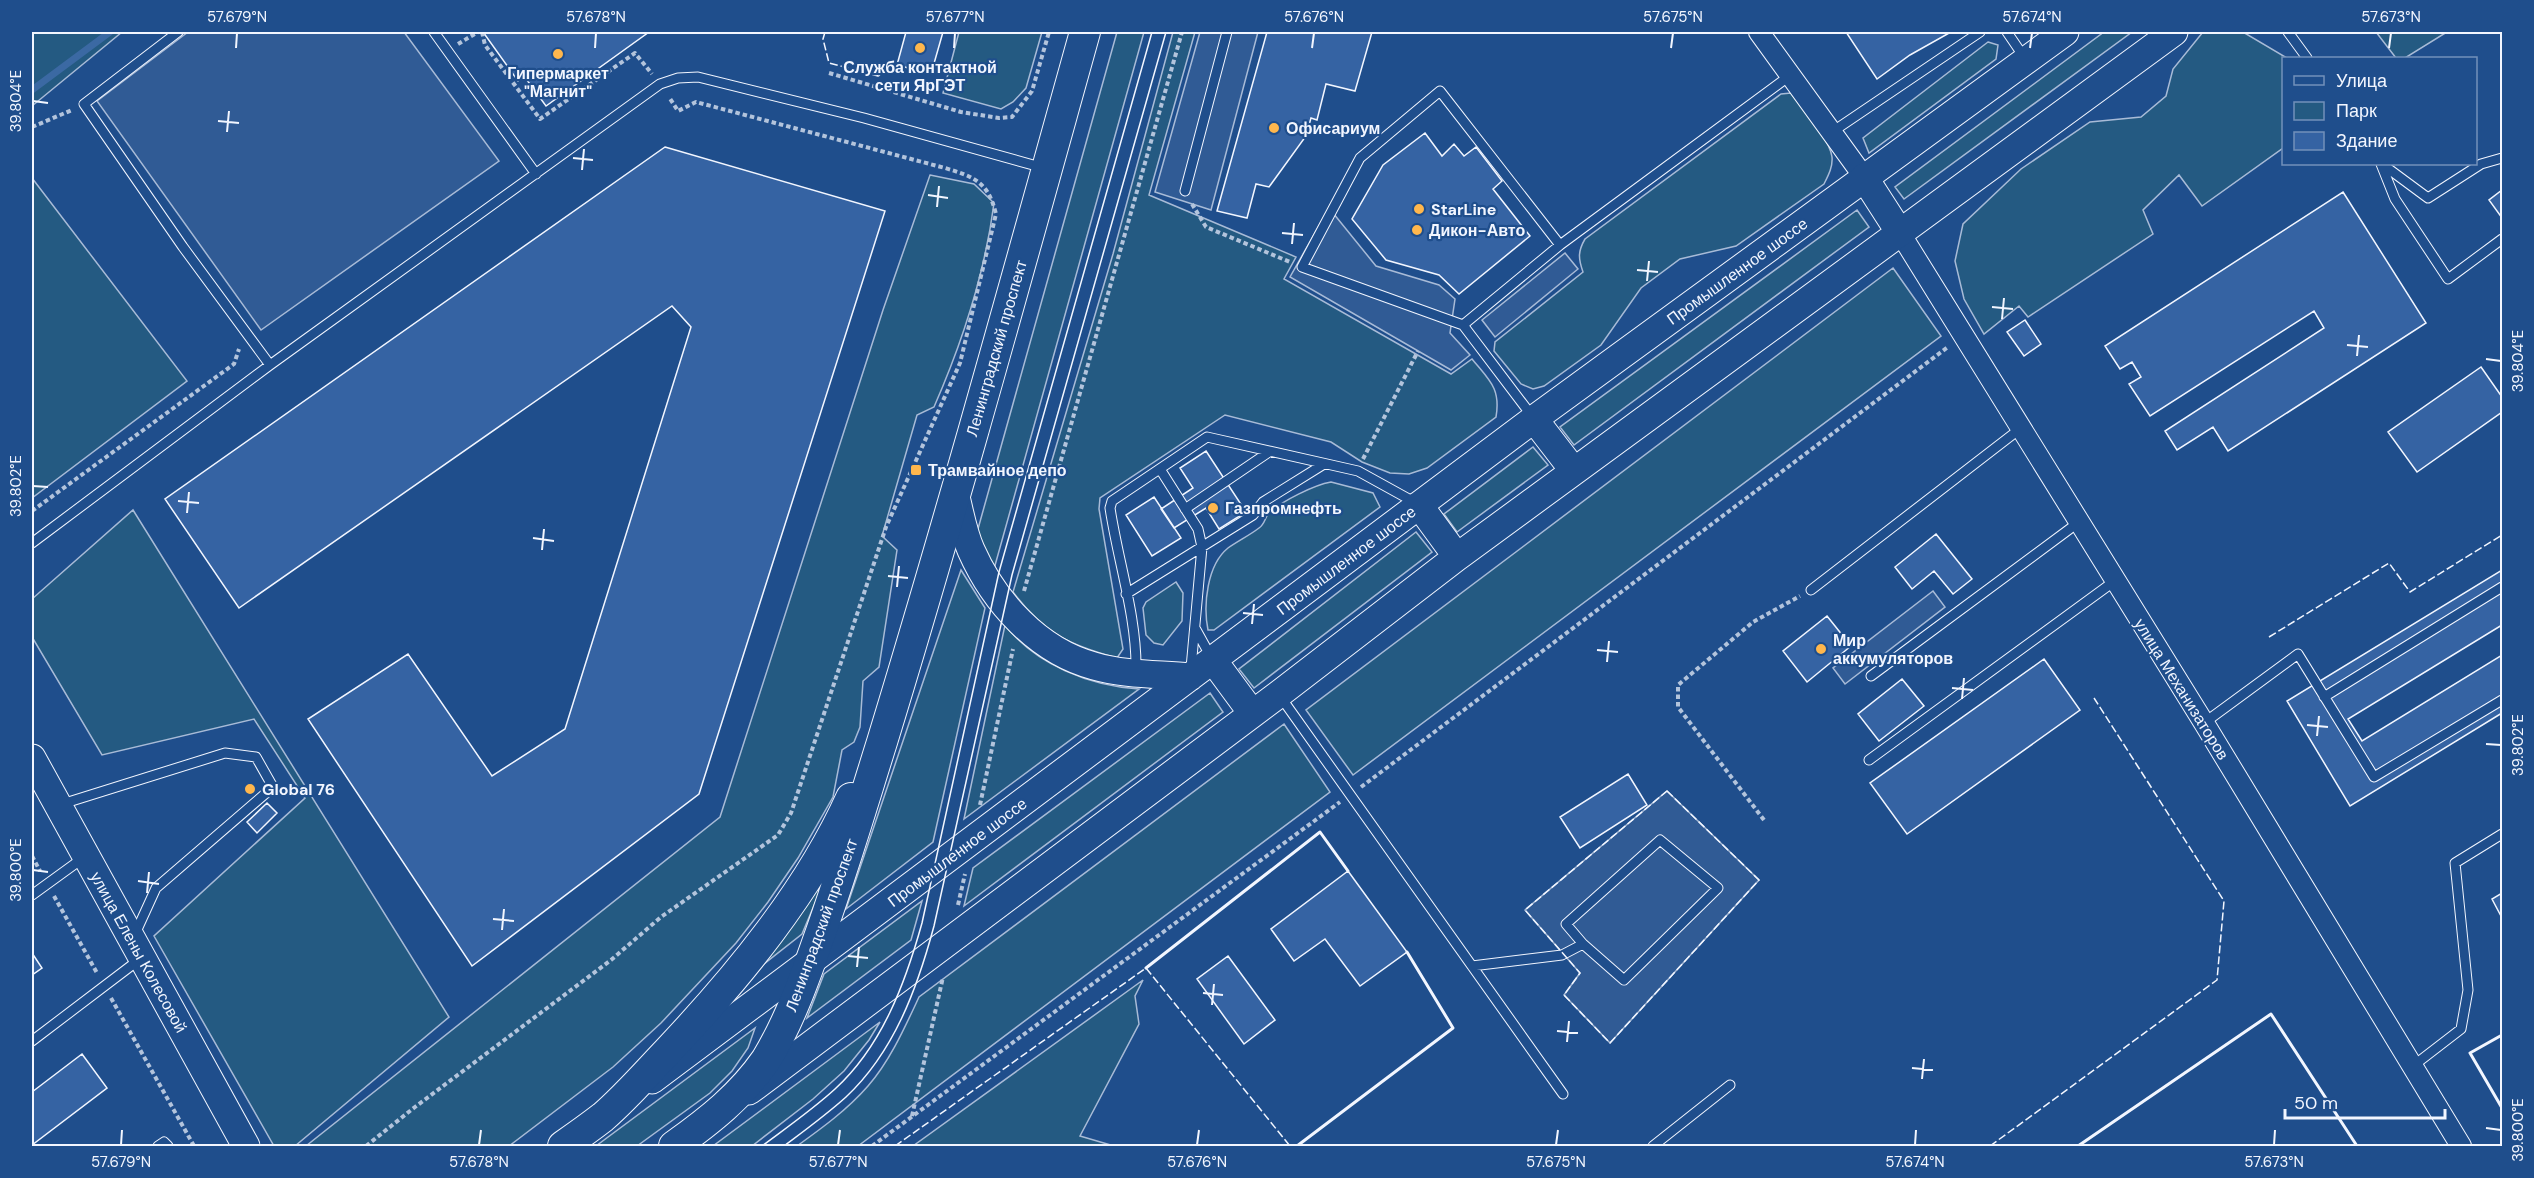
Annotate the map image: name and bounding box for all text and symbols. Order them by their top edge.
text: 57.679°N [207,7,267,27]
text: 57.678°N [566,7,626,27]
text: 57.677°N [925,7,985,27]
text: 57.676°N [1284,7,1344,27]
text: 57.675°N [1643,7,1703,27]
text: 57.674°N [2002,7,2062,27]
text: 57.673°N [2361,7,2421,27]
marker: Служба контактной сети ЯрГЭТ [913,41,927,55]
marker: Гипермаркет "Магнит" [551,47,565,61]
place label: Служба контактной сети ЯрГЭТ [843,57,997,96]
legend [2282,57,2477,165]
place label: Гипермаркет "Магнит" [507,63,609,102]
text: Улица [2336,69,2388,93]
text: 39.804°E [6,70,26,132]
text: Парк [2336,99,2377,123]
place label: Офисариум [1286,118,1380,139]
marker: Офисариум [1267,121,1281,135]
text: Здание [2336,129,2397,153]
place label: StarLine [1431,199,1496,220]
marker: StarLine [1412,202,1426,216]
street label: Промышленное шоссе [1663,213,1812,330]
place label: Дикон-Авто [1429,220,1525,241]
marker: Дикон-Авто [1410,223,1424,237]
street label: Ленинградский проспект [961,257,1032,439]
text: 39.804°E [2508,330,2528,392]
text: 39.802°E [6,455,26,517]
place label: Трамвайное депо [928,460,1067,481]
marker: Трамвайное депо [909,463,923,477]
place label: Газпромнефть [1225,498,1342,519]
marker: Газпромнефть [1206,501,1220,515]
street label: Промышленное шоссе [1272,501,1420,620]
street label: улица Механизаторов [2129,615,2234,764]
place label: Мир аккумуляторов [1833,630,1953,669]
marker: Мир аккумуляторов [1814,642,1828,656]
text: 39.802°E [2508,714,2528,776]
place label: Global 76 [262,779,335,800]
marker: Global 76 [243,782,257,796]
street label: Промышленное шоссе [883,793,1031,912]
street label: Ленинградский проспект [780,835,863,1015]
text: 39.800°E [6,838,26,902]
street label: улица Елены Колесовой [85,868,192,1037]
scale bar [2285,1082,2446,1120]
text: 50 m [2294,1091,2338,1115]
text: 39.800°E [2508,1098,2528,1162]
text: 57.679°N [91,1152,151,1172]
text: 57.678°N [449,1152,509,1172]
text: 57.677°N [808,1152,868,1172]
text: 57.676°N [1167,1152,1227,1172]
text: 57.675°N [1526,1152,1586,1172]
text: 57.674°N [1885,1152,1945,1172]
text: 57.673°N [2244,1152,2304,1172]

